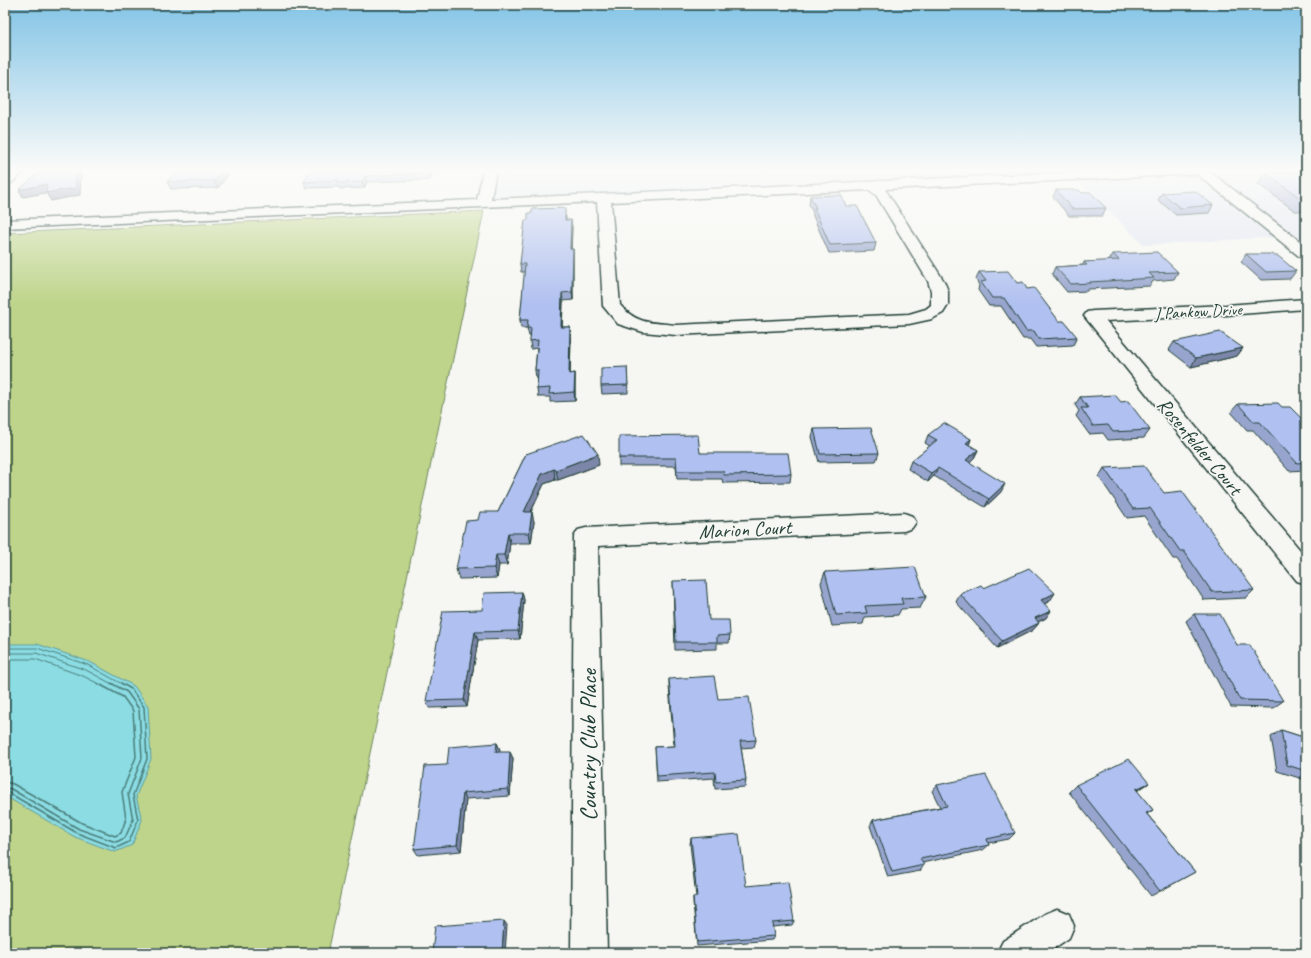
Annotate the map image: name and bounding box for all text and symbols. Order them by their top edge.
street label: J Pankow Drive [1153,299,1244,324]
street label: Rosenfelder Court [1152,392,1249,502]
street label: Marion Court [698,514,794,544]
street label: Country Club Place [573,667,603,821]

